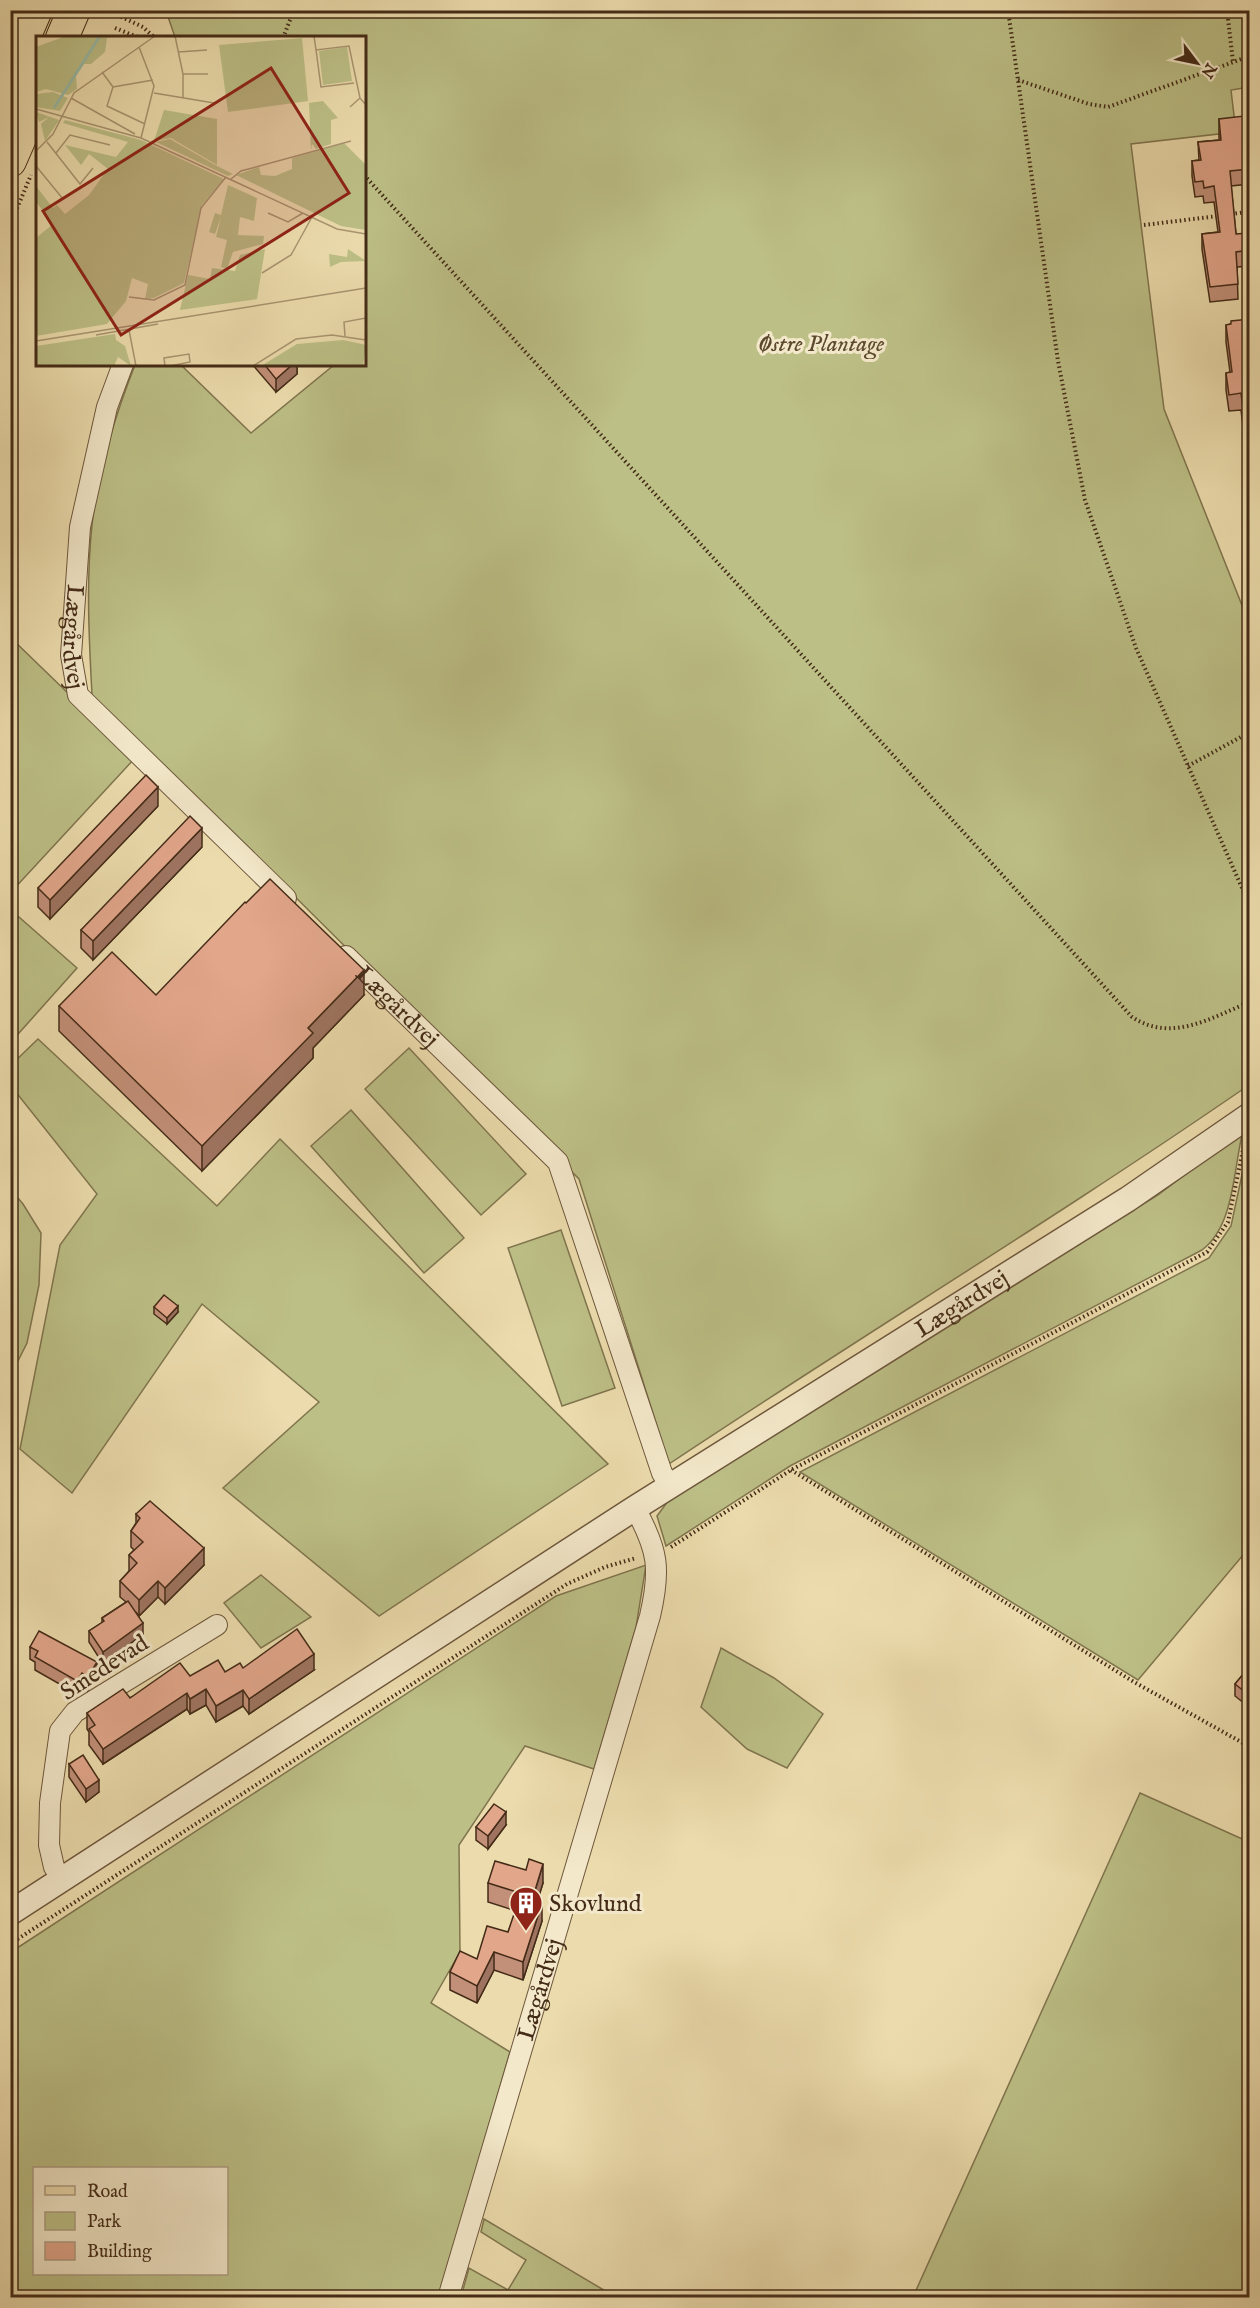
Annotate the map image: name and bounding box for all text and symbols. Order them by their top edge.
north arrow [1167,33,1227,93]
inset map [36,36,366,366]
text: N [1196,58,1221,81]
park label: Østre Plantage [758,329,884,360]
street label: Lægårdvej [53,583,91,692]
street label: Lægårdvej [348,960,445,1055]
street label: Lægårdvej [910,1264,1015,1346]
street label: Smedevad [55,1628,155,1708]
building icon: Skovlund [508,1885,544,1932]
place label: Skovlund [549,1889,642,1920]
street label: Lægårdvej [511,1935,571,2044]
legend [33,2167,228,2275]
text: Road [87,2181,128,2204]
text: Park [87,2211,122,2234]
text: Building [87,2241,152,2264]

